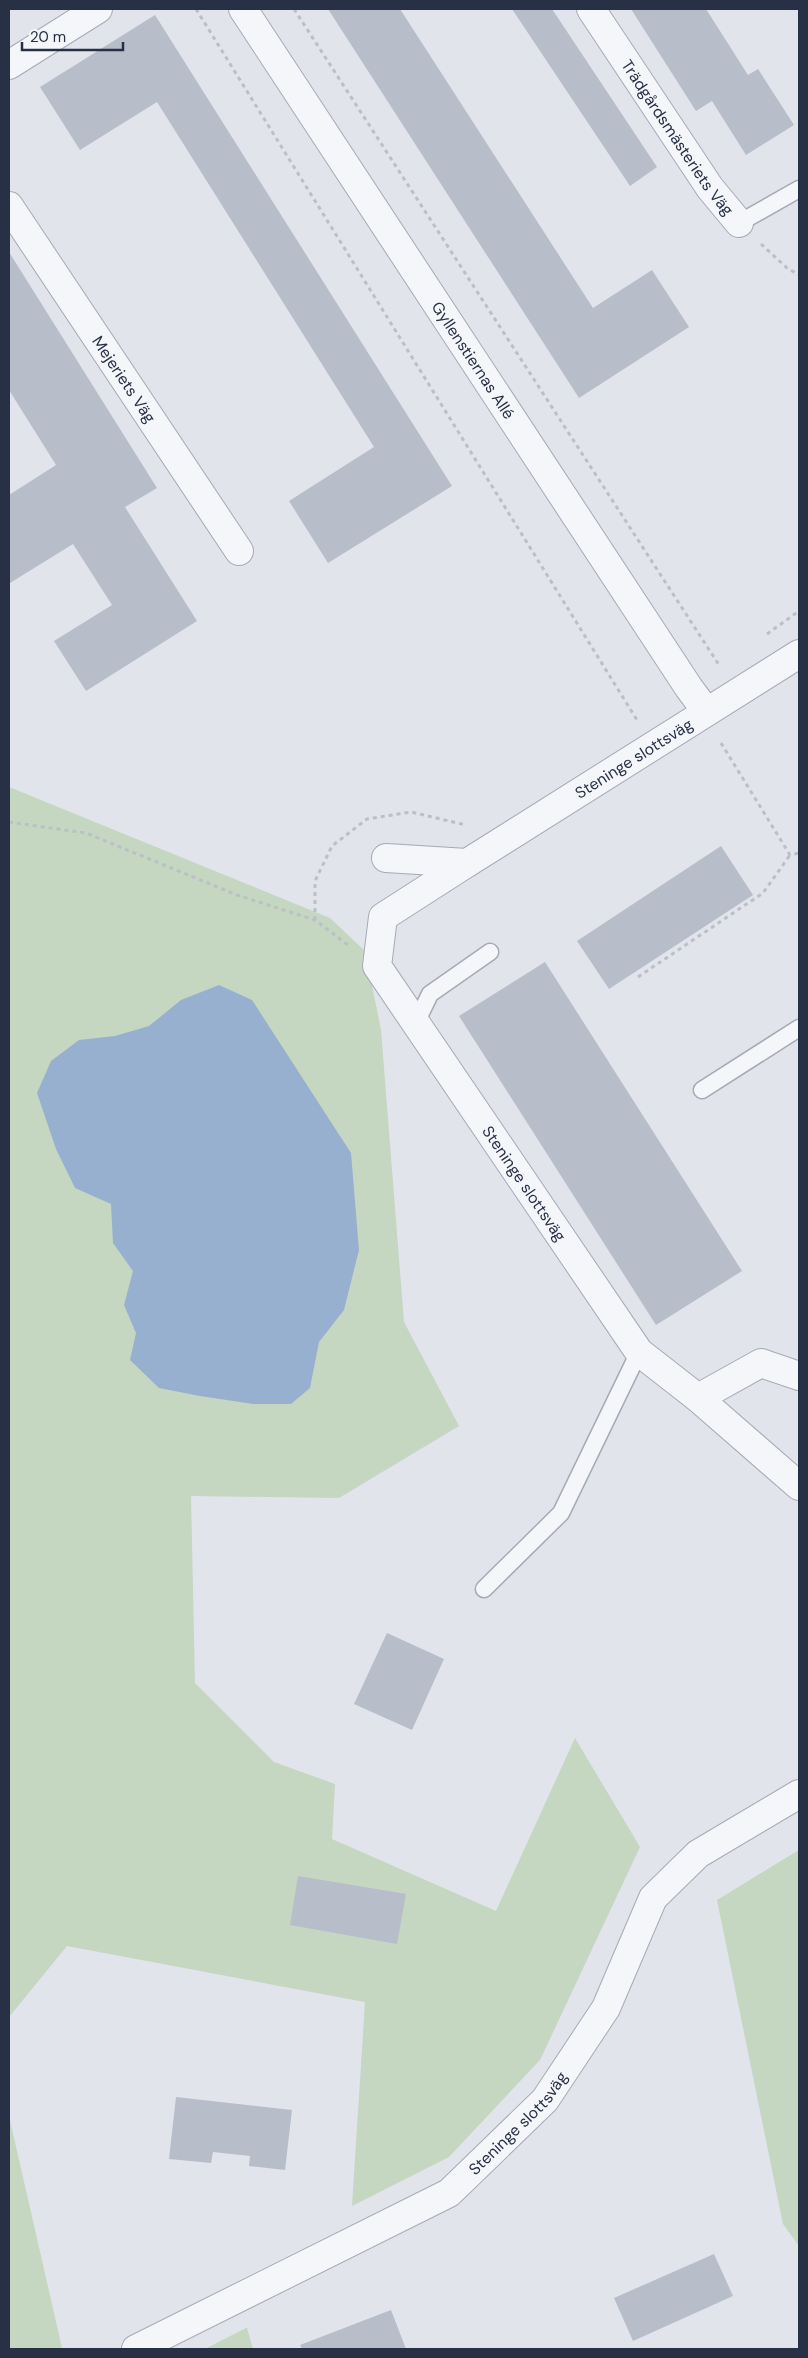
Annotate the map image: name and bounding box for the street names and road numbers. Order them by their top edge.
street label: Trädgårdsmästeriets Väg [617,56,738,220]
street label: Gyllenstiernas Allé [427,298,519,423]
street label: Mejeriets Väg [87,332,161,427]
street label: Steninge slottsväg [571,714,697,803]
street label: Steninge slottsväg [477,1122,571,1246]
street label: Steninge slottsväg [464,2068,572,2180]

